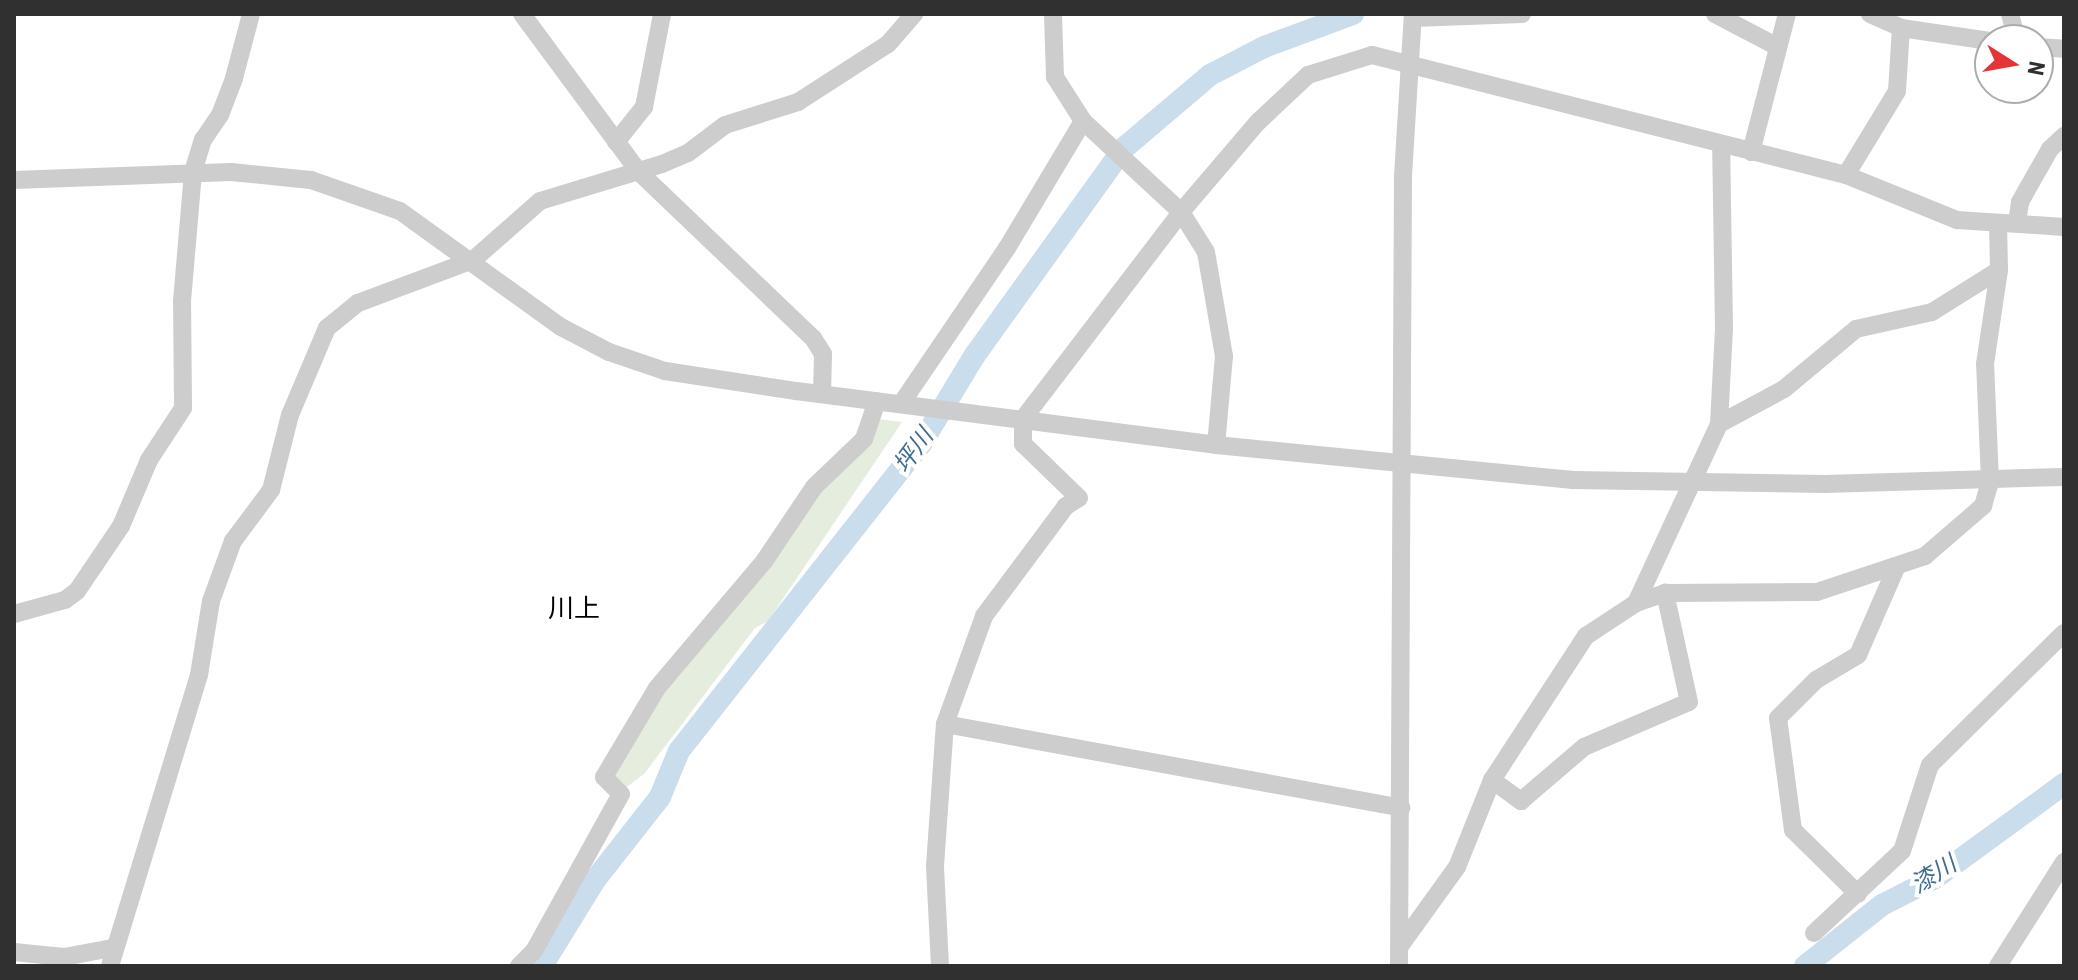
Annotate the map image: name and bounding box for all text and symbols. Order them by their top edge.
north arrow [1974,24,2054,104]
text: N [2023,59,2050,77]
water label: 坪川 [888,423,940,479]
district label: 川上 [548,593,600,625]
water label: 漆川 [1906,850,1962,900]

